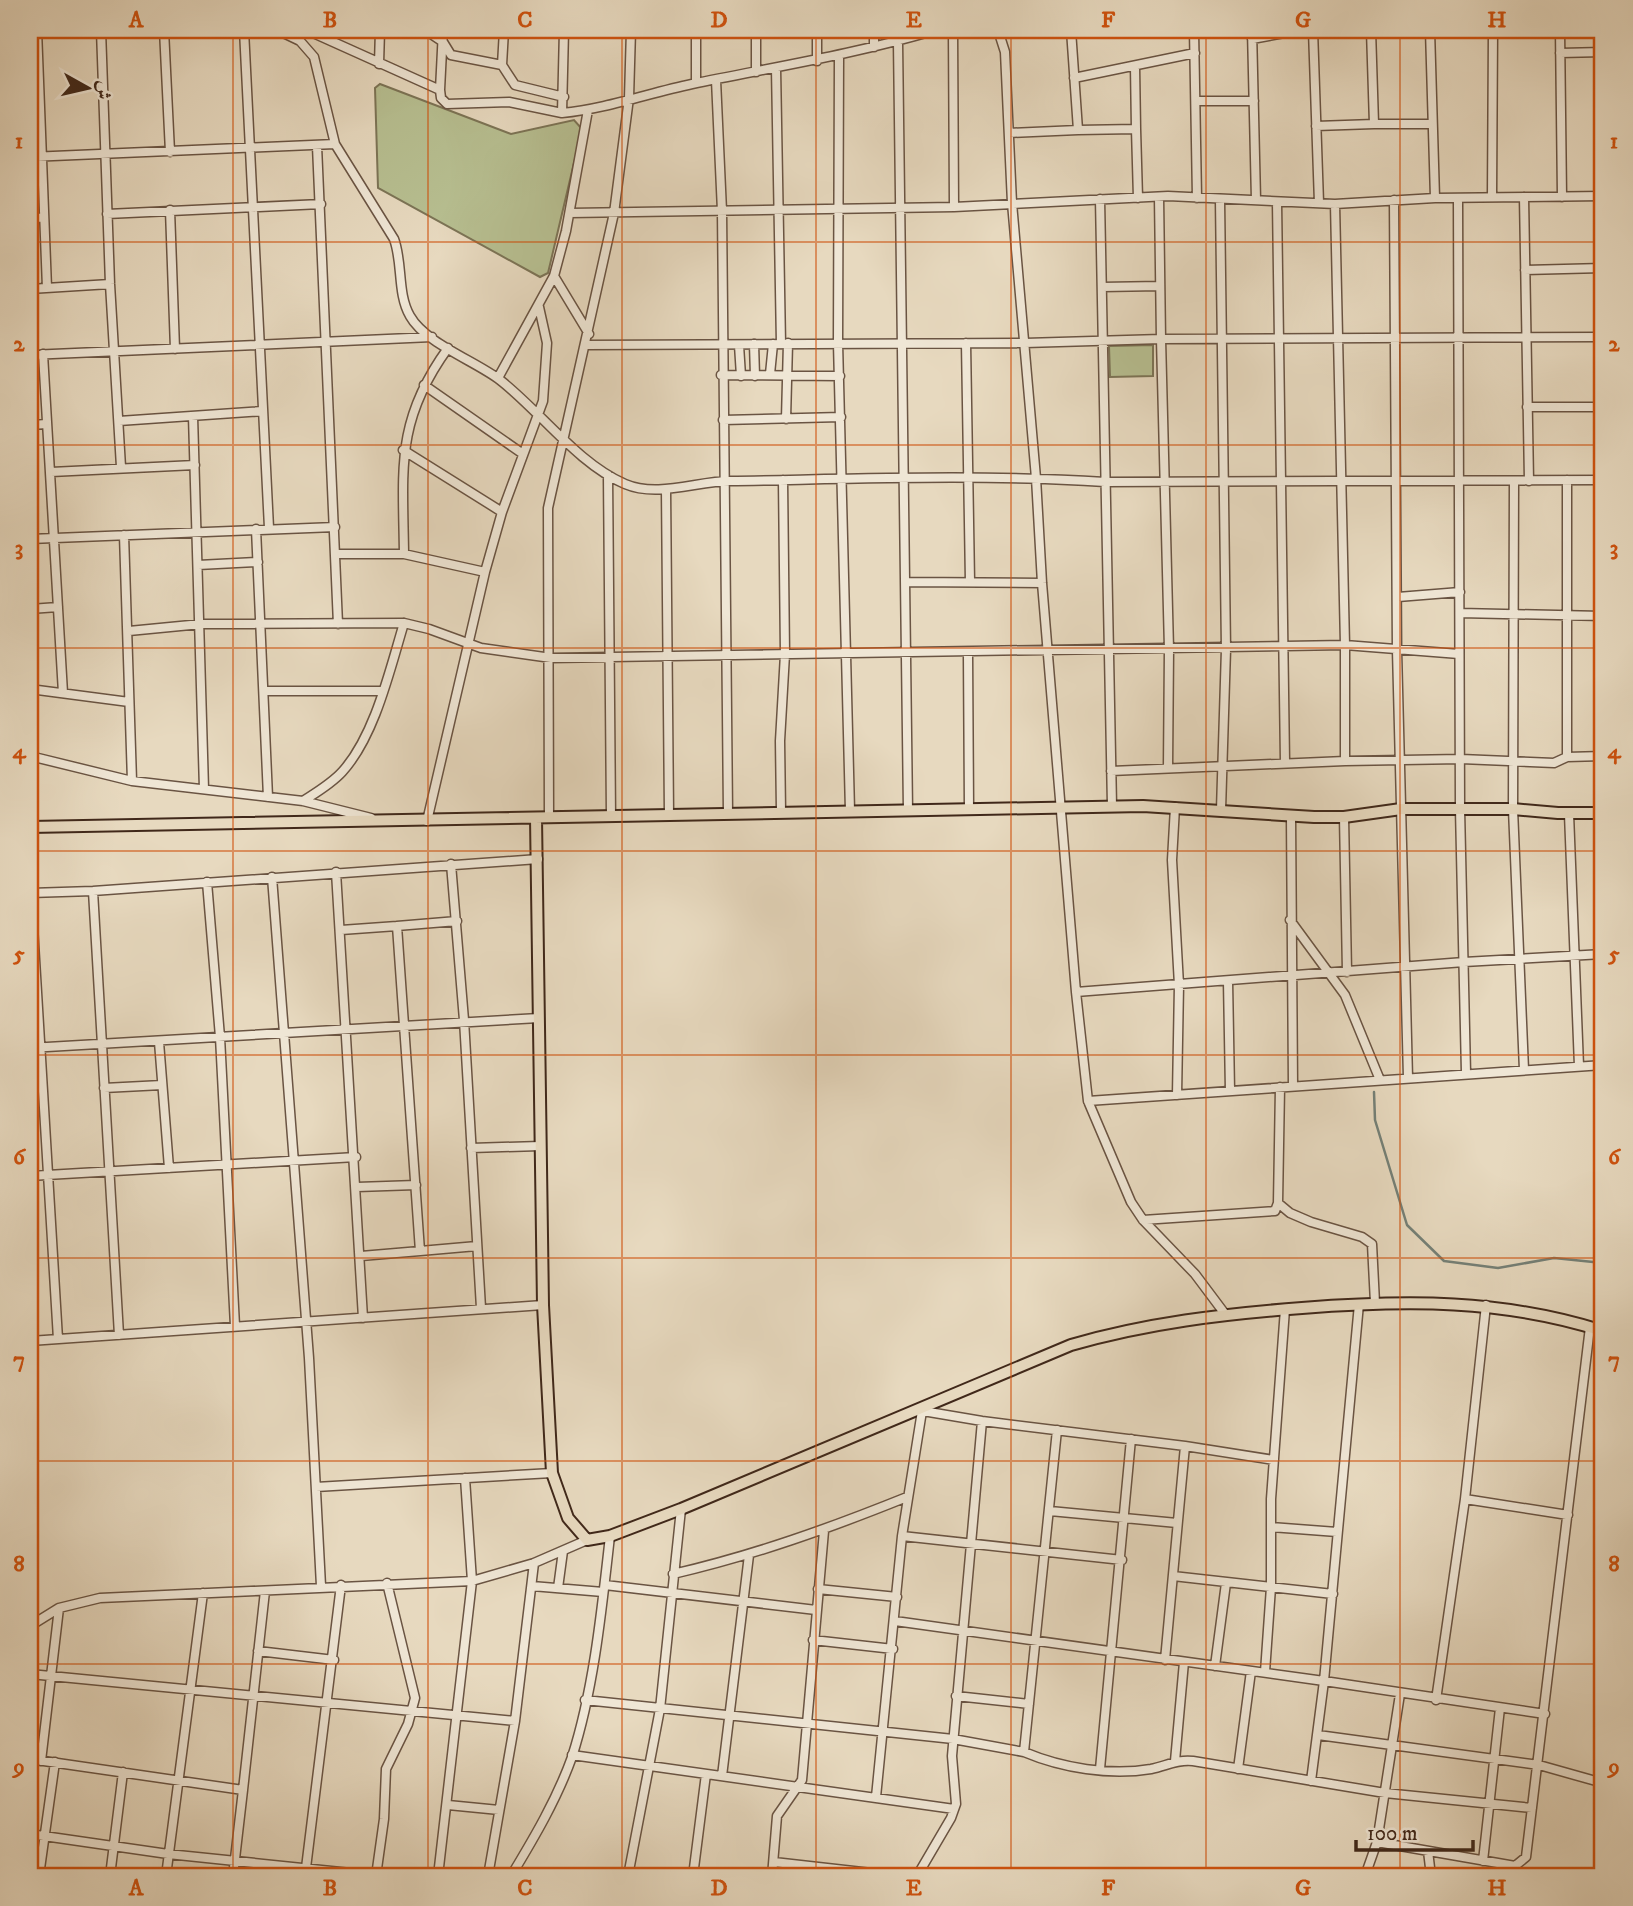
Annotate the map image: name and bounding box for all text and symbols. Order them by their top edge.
text: A [128,6,145,35]
text: B [323,6,337,35]
text: C [517,6,533,35]
text: D [710,6,728,35]
text: E [906,6,922,35]
text: F [1101,6,1116,35]
text: G [1295,6,1311,35]
text: H [1487,6,1507,35]
north arrow [52,52,122,122]
text: ش [91,79,116,101]
text: 1 [15,127,23,156]
text: 1 [1610,127,1618,156]
text: 2 [13,330,25,359]
text: 2 [1608,330,1620,359]
text: 3 [15,534,23,563]
text: 3 [1610,534,1618,563]
text: 4 [12,737,27,766]
text: 4 [1607,737,1622,766]
text: 5 [12,940,25,969]
text: 5 [1607,940,1620,969]
text: 6 [13,1143,27,1172]
text: 6 [1608,1143,1622,1172]
text: 7 [13,1346,25,1375]
text: 7 [1608,1346,1620,1375]
text: 8 [13,1550,25,1579]
text: 8 [1608,1550,1620,1579]
text: 9 [11,1753,25,1782]
text: 9 [1606,1753,1620,1782]
scale bar [1356,1808,1474,1852]
text: 100 m [1367,1821,1418,1847]
text: A [128,1874,145,1903]
text: B [323,1874,337,1903]
text: C [517,1874,533,1903]
text: D [710,1874,728,1903]
text: E [906,1874,922,1903]
text: F [1101,1874,1116,1903]
text: G [1295,1874,1311,1903]
text: H [1487,1874,1507,1903]

